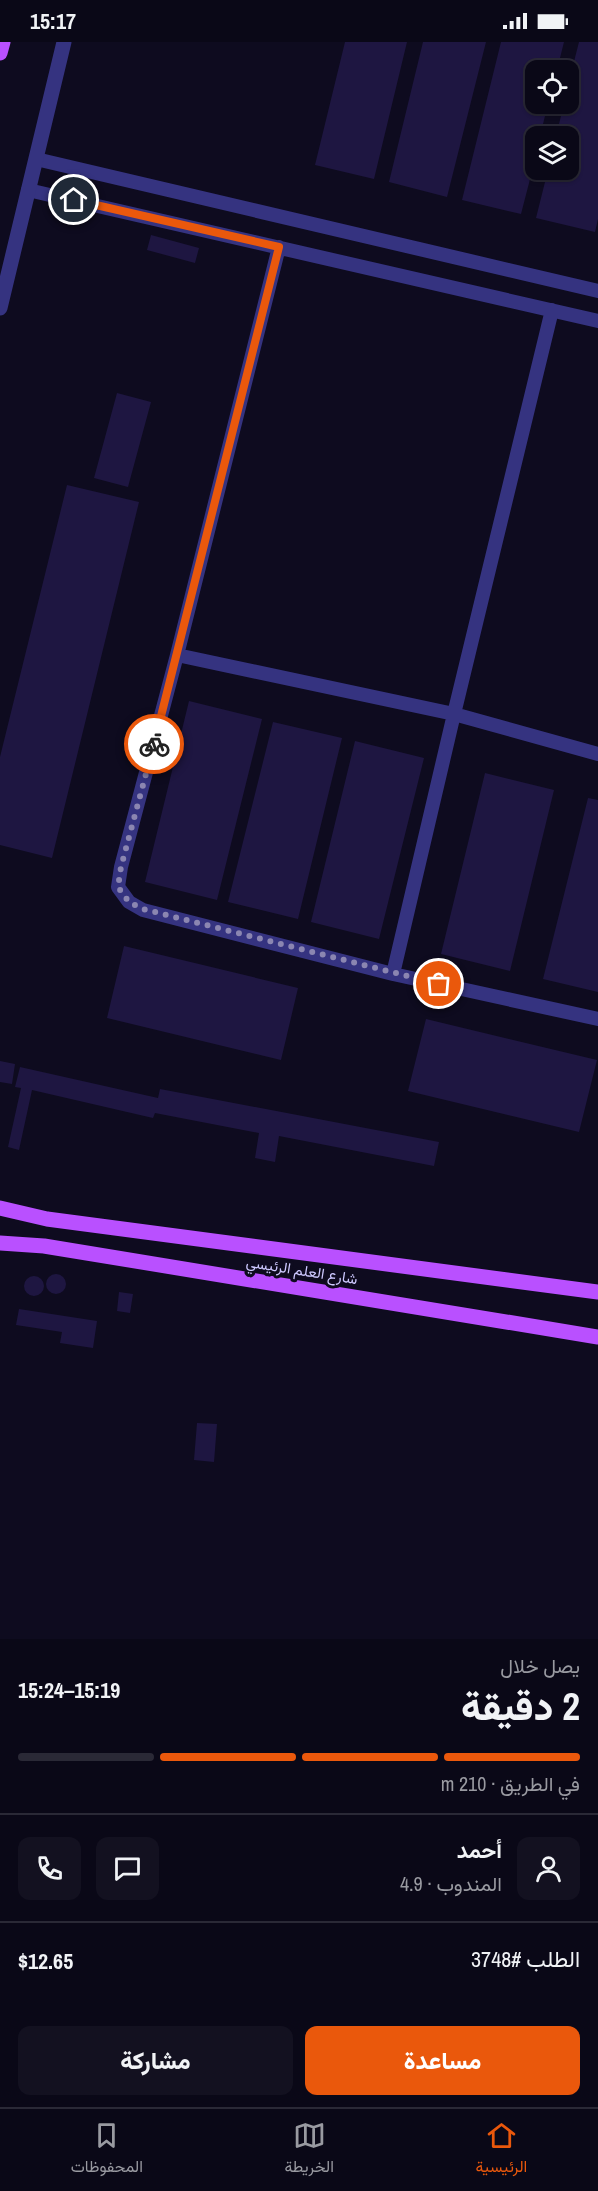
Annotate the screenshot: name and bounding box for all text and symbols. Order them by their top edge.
text: 15:17 [30,6,76,36]
map controls [525,60,579,180]
button: locate [525,60,579,114]
button: layers [525,126,579,180]
pin [48,174,99,225]
icon: home [57,183,90,216]
courier [124,714,184,774]
icon: bike [138,728,171,761]
pin [413,958,464,1009]
icon: bag [422,967,455,1000]
street label: شارع العلم الرئيسي [244,1251,359,1292]
text: يصل خلال [500,1652,580,1679]
text: 15:19–15:24 [18,1675,120,1705]
text: 2 دقيقة [461,1680,580,1732]
text: في الطريق · 210 m [441,1770,580,1797]
text: أحمد [457,1835,502,1865]
button: phone [18,1837,81,1900]
button: chat [96,1837,159,1900]
button: person [517,1837,580,1900]
text: المندوب · 4.9 [400,1870,502,1897]
text: الطلب #3748 [471,1944,580,1974]
text: $12.65 [18,1946,73,1976]
button: مشاركة [18,2026,293,2095]
button: مساعدة [305,2026,580,2095]
tab: المحفوظات [71,2119,143,2181]
tab: الخريطة [284,2119,334,2181]
tab: الرئيسية [475,2119,527,2181]

